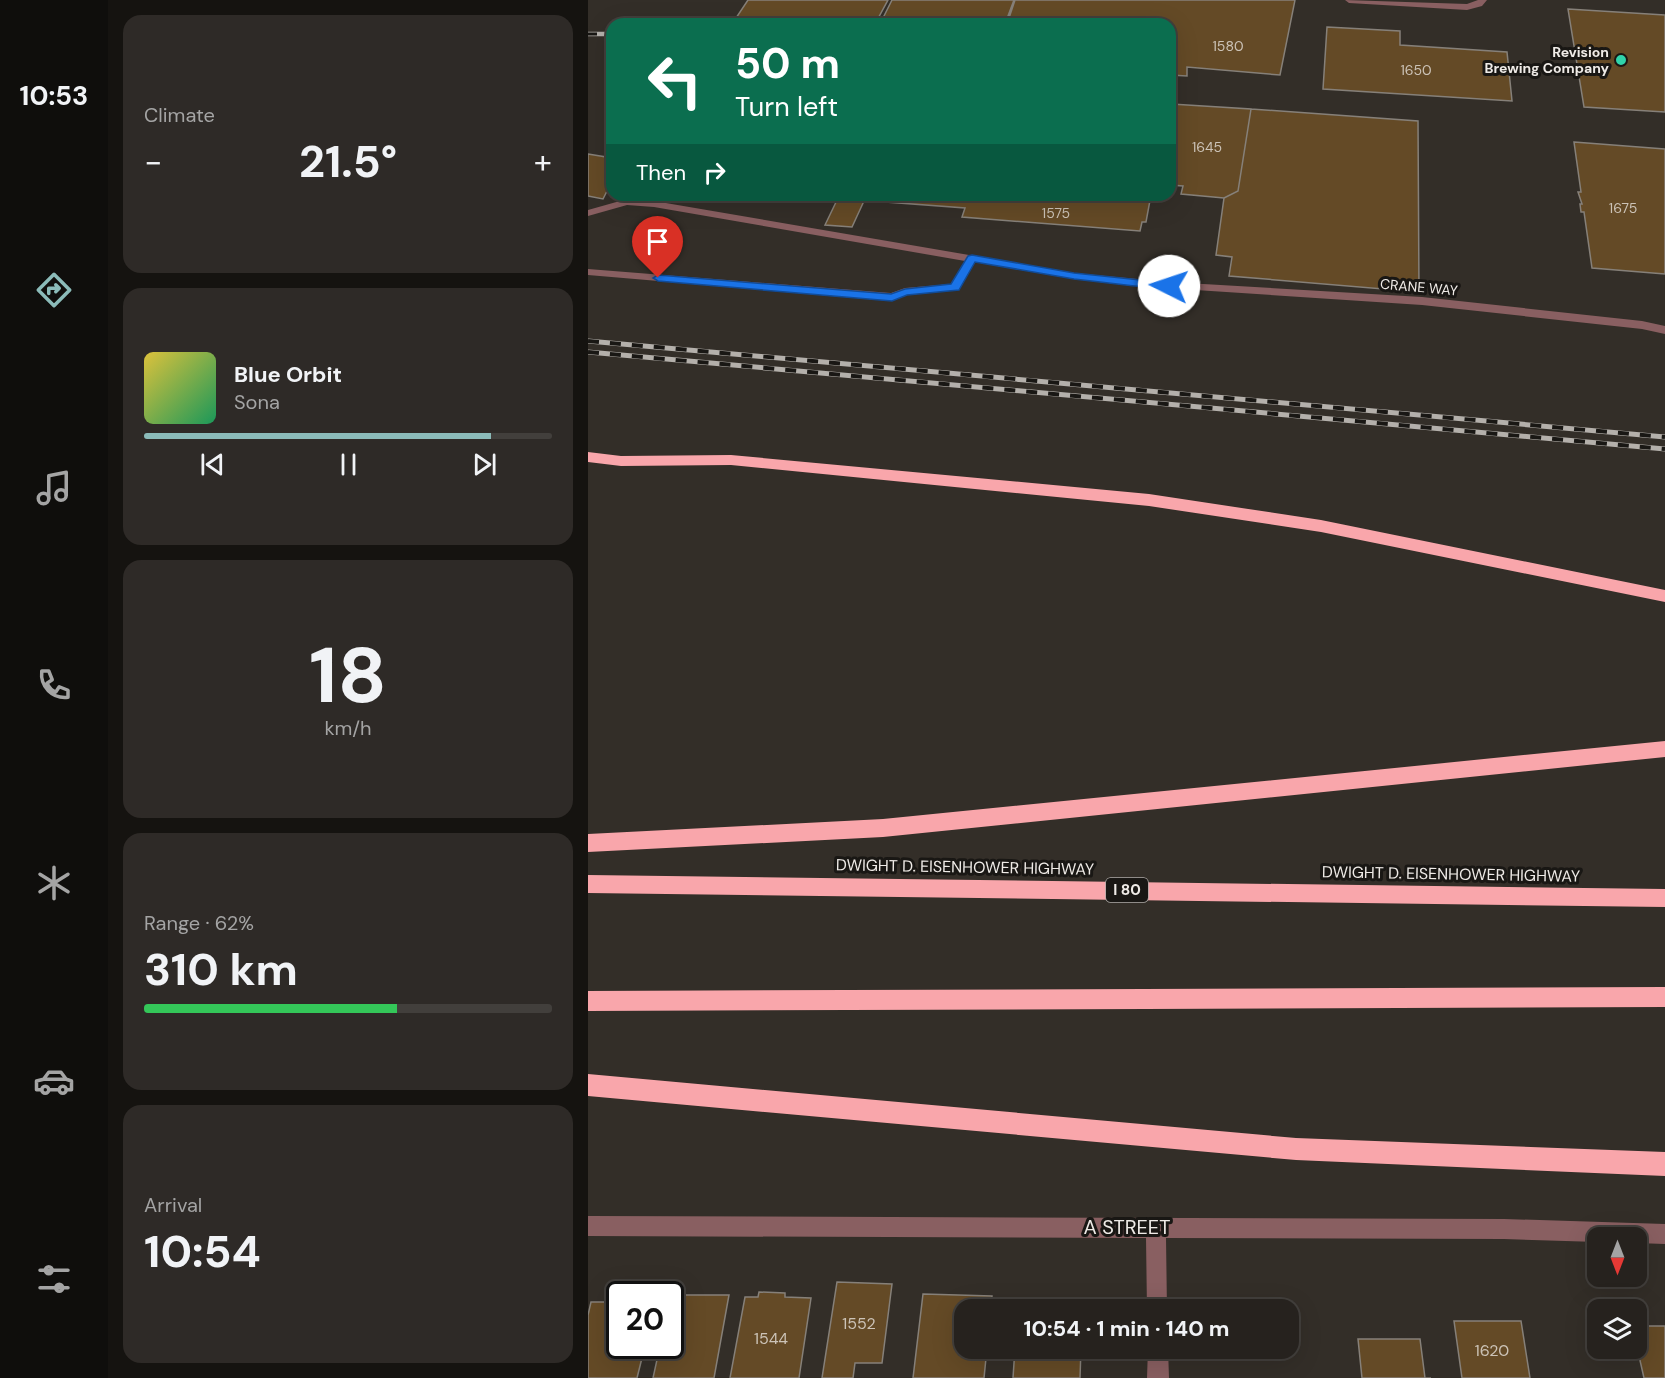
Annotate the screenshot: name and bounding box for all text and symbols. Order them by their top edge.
text: 50 m [735,36,840,91]
house number: 1580 [1213,37,1244,55]
icon: left [636,42,714,120]
place label: Revision Brewing Company [1484,43,1610,77]
marker: Revision Brewing Company [1614,53,1628,67]
house number: 1650 [1401,61,1432,79]
text: 10:53 [20,78,88,113]
text: Turn left [735,89,838,124]
text: Climate [144,102,215,128]
text: 21.5° [299,132,397,191]
house number: 1645 [1192,138,1222,156]
text: − [144,140,162,183]
text: + [534,140,552,183]
icon: right [698,156,731,189]
text: Then [636,158,686,187]
house number: 1675 [1609,199,1637,217]
house number: 1575 [1042,204,1070,222]
pin [632,216,683,278]
icon: arrive [641,225,674,258]
position arrow [1137,254,1201,318]
icon: directions [33,269,75,311]
street label: CRANE WAY [1379,275,1459,299]
text: Blue Orbit [234,360,342,389]
text: Sona [234,389,280,415]
icon: previous [196,448,229,481]
icon: pause [332,448,365,481]
icon: next [468,448,501,481]
icon: music [33,467,75,509]
text: 18 [309,625,387,726]
icon: phone [33,664,75,706]
text: km/h [324,715,372,741]
street label: DWIGHT D. EISENHOWER HIGHWAY [836,854,1094,880]
street label: DWIGHT D. EISENHOWER HIGHWAY [1322,861,1580,887]
icon: climate [33,862,75,904]
road number: I 80 [1106,878,1148,902]
text: Range · 62% [144,910,254,936]
text: 310 km [144,940,298,999]
icon: car [33,1060,75,1102]
text: Arrival [144,1192,202,1218]
street label: A STREET [1084,1214,1170,1240]
text: 10:54 [144,1222,261,1281]
north arrow [1587,1227,1647,1287]
map controls [1587,1227,1647,1359]
icon: filters [33,1258,75,1300]
speed limit sign: 20 [606,1281,684,1359]
button: layers [1587,1299,1647,1359]
house number: 1552 [842,1313,876,1334]
text: 10:54 · 1 min · 140 m [1024,1314,1230,1343]
house number: 1544 [754,1328,788,1349]
house number: 1620 [1475,1340,1509,1361]

